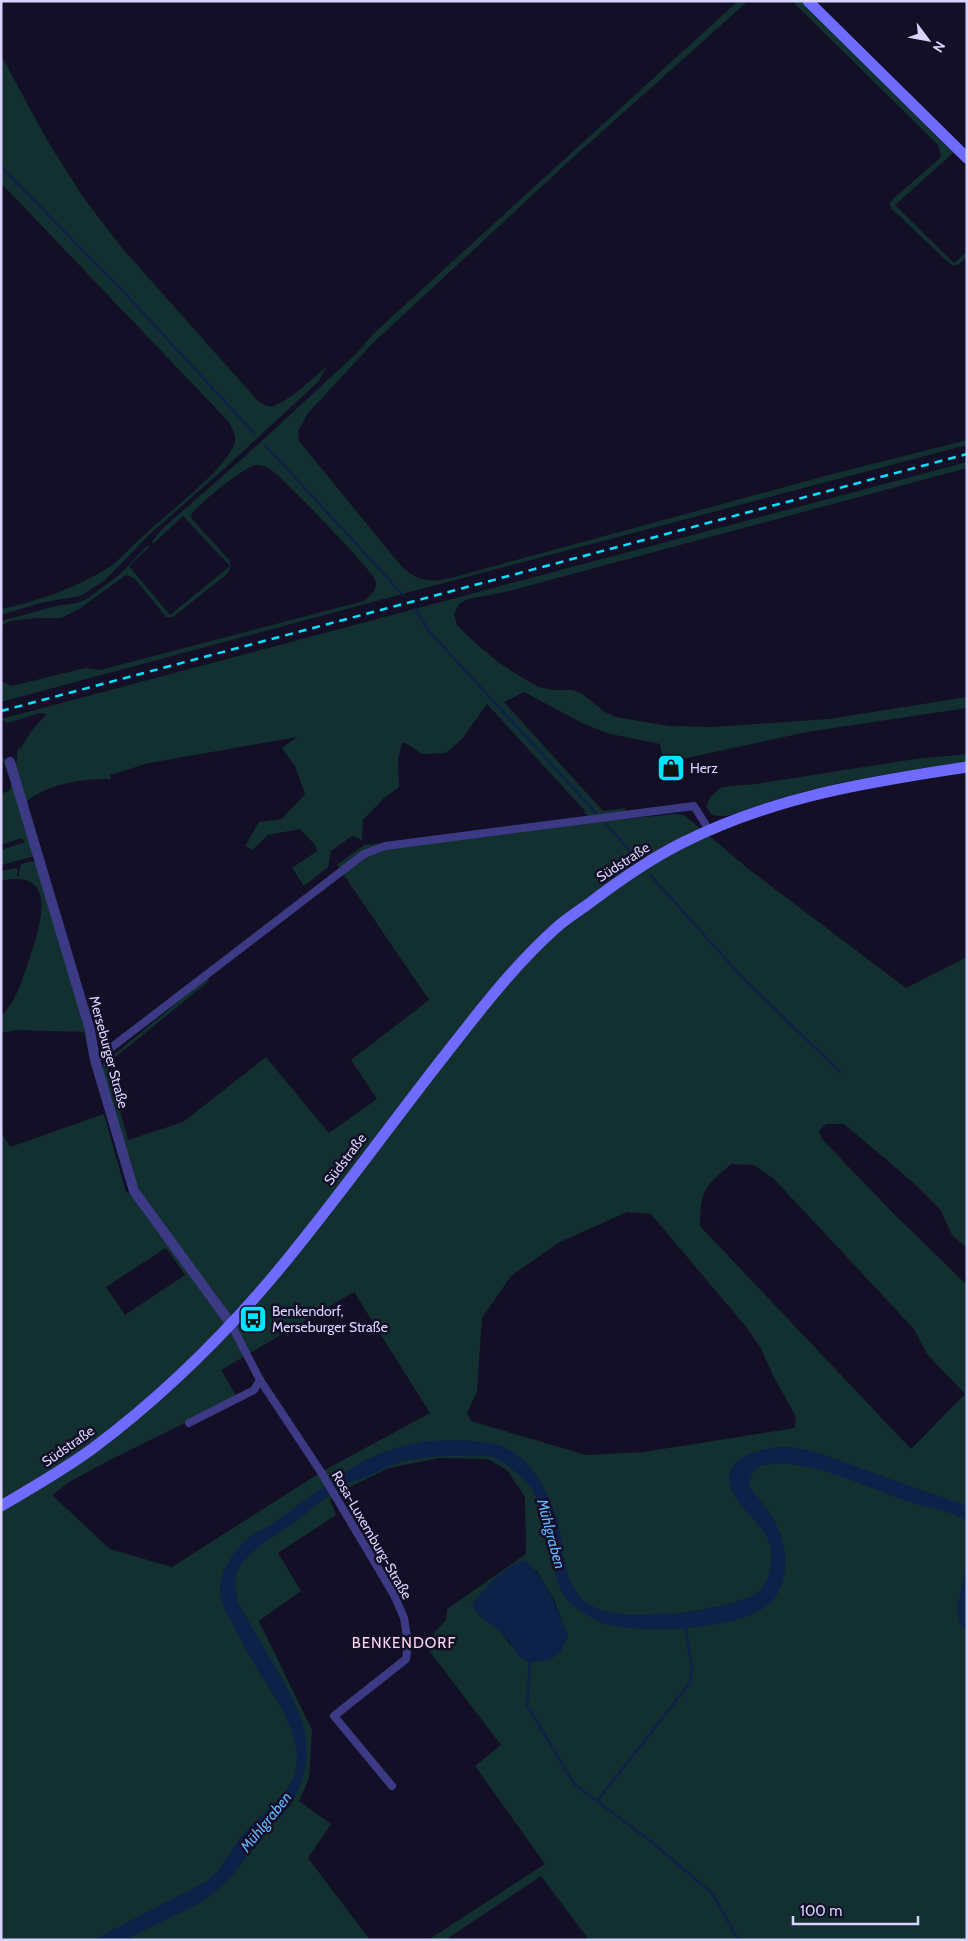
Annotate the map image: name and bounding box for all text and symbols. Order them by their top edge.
north arrow [903,15,953,65]
text: N [929,38,949,56]
shop icon: Herz [656,753,686,783]
place label: Herz [690,759,718,777]
street label: Südstraße [593,838,653,886]
street label: Merseburger Straße [85,994,133,1110]
street label: Südstraße [320,1130,370,1188]
place label: Benkendorf, Merseburger Straße [272,1302,388,1336]
bus stop icon: Benkendorf, Merseburger Straße [238,1304,268,1334]
street label: Südstraße [38,1421,98,1471]
street label: Rosa-Luxemburg-Straße [328,1467,416,1603]
water label: Mühlgraben [533,1496,569,1571]
district label: BENKENDORF [352,1634,456,1652]
water label: Mühlgraben [236,1789,296,1856]
scale bar [793,1894,918,1926]
text: 100 m [800,1902,842,1920]

